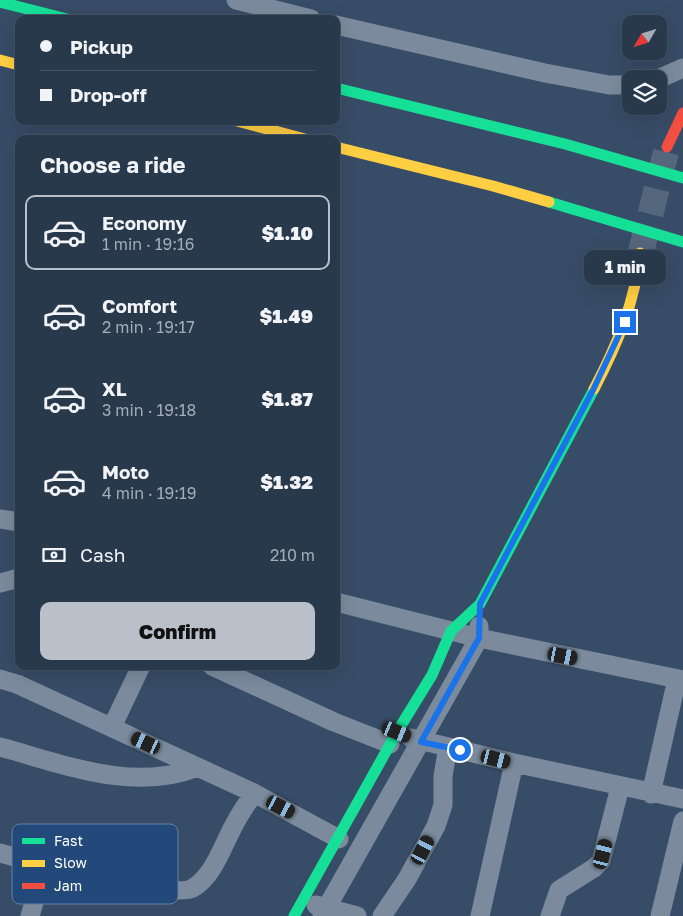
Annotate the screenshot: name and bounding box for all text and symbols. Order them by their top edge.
north arrow [622,15,668,60]
map controls [622,15,667,115]
text: Pickup [70,35,133,58]
button: layers [622,70,667,115]
text: Drop-off [70,83,147,106]
text: Choose a ride [40,151,186,178]
icon: car [42,210,87,255]
text: Economy [102,211,187,234]
text: $1.10 [261,221,313,244]
text: 1 min · 19:16 [102,234,195,254]
callout: 1 min [584,250,666,284]
text: 1 min [605,257,645,277]
icon: car [42,293,87,338]
text: Comfort [102,294,177,317]
text: $1.49 [260,304,313,327]
route end [614,311,636,333]
text: 2 min · 19:17 [102,317,195,337]
icon: car [42,376,87,421]
text: XL [102,377,127,400]
text: $1.87 [261,387,313,410]
text: 3 min · 19:18 [102,400,196,420]
icon: car [42,459,87,504]
text: Moto [102,460,149,483]
text: $1.32 [260,470,313,493]
text: 4 min · 19:19 [102,483,197,503]
icon: cash [40,541,68,569]
text: Cash [80,543,125,566]
text: 210 m [270,545,315,565]
button: Confirm [40,602,315,660]
car [546,646,579,666]
car [380,719,413,745]
car [129,730,162,756]
route start [449,739,471,761]
car [479,748,512,770]
car [264,794,297,820]
legend [12,824,178,904]
text: Fast [54,832,83,849]
car [409,833,436,867]
car [592,838,613,870]
text: Slow [54,854,87,871]
text: Jam [54,877,82,894]

